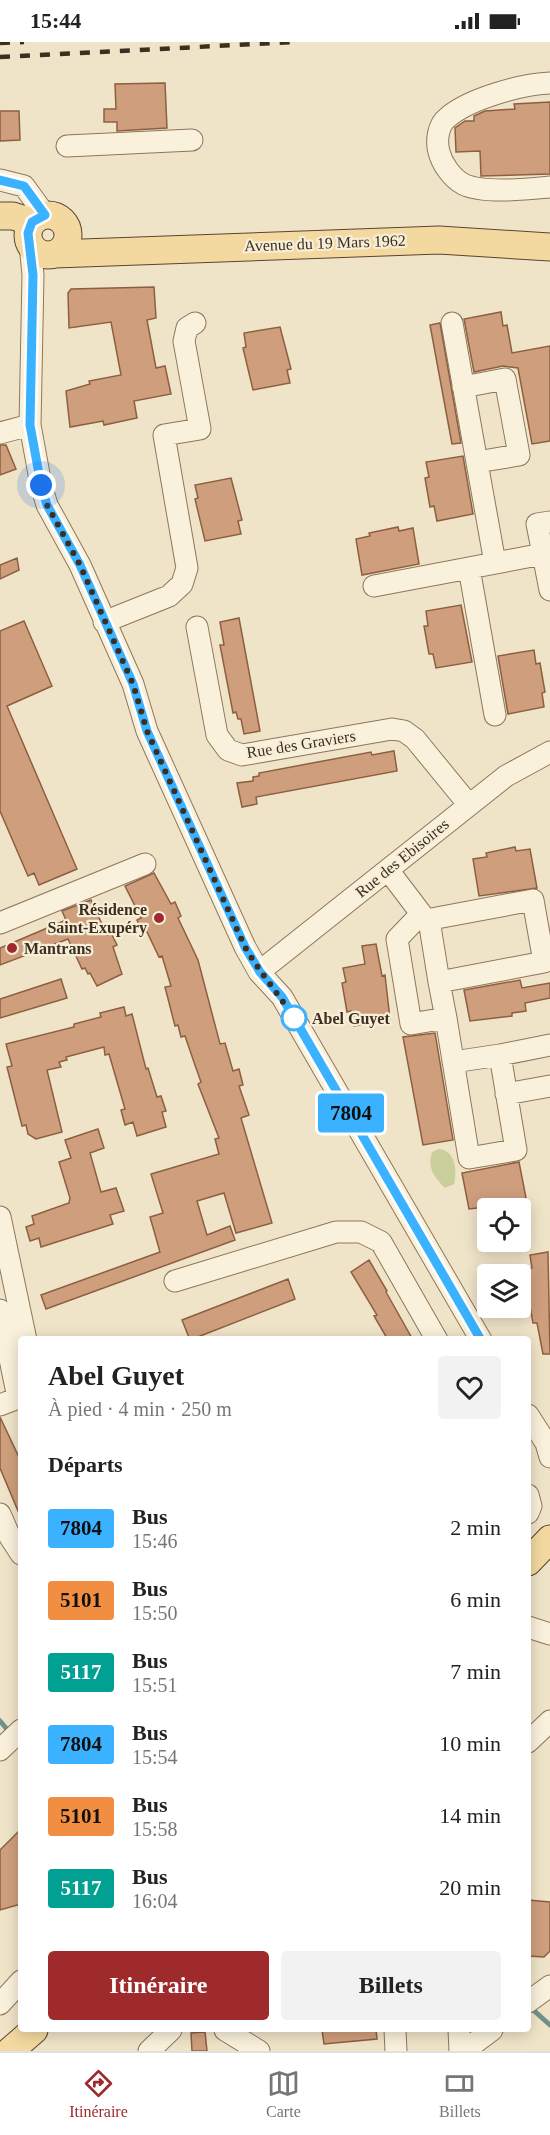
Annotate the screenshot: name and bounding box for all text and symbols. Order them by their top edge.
text: 15:44 [30,8,81,33]
street label: Avenue du 19 Mars 1962 [244,232,406,254]
your location [26,470,56,500]
street label: Rue des Graviers [245,727,357,761]
street label: Rue des Ebisoires [352,815,452,901]
place label: Résidence Saint-Exupéry [47,901,147,937]
marker: Résidence Saint-Exupéry [152,911,166,925]
place label: Mantrans [24,940,92,957]
marker: Mantrans [5,941,19,955]
marker: Abel Guyet [281,1005,307,1031]
place label: Abel Guyet [312,1010,390,1028]
line badge: 7804 [309,1094,393,1132]
text: 7804 [330,1101,372,1125]
map controls [477,1198,531,1318]
button: locate [477,1198,531,1252]
button: layers [477,1264,531,1318]
button: heart [438,1356,501,1419]
text: Abel Guyet [48,1360,184,1391]
text: À pied · 4 min · 250 m [48,1398,232,1420]
text: Départs [48,1452,123,1477]
text: Bus [132,1504,167,1529]
text: 2 min [450,1515,501,1540]
text: 7804 [60,1516,102,1540]
text: 15:46 [132,1530,178,1552]
text: Bus [132,1576,167,1601]
text: 6 min [450,1587,501,1612]
text: 5101 [60,1588,102,1612]
text: 15:50 [132,1602,178,1624]
text: Bus [132,1648,167,1673]
text: 7 min [450,1659,501,1684]
text: 5117 [61,1660,101,1684]
text: 15:51 [132,1674,178,1696]
text: Bus [132,1720,167,1745]
text: 10 min [439,1731,501,1756]
text: 7804 [60,1732,102,1756]
text: 15:54 [132,1746,178,1768]
text: Bus [132,1792,167,1817]
text: 14 min [439,1803,501,1828]
text: 5101 [60,1804,102,1828]
text: 15:58 [132,1818,178,1840]
text: Bus [132,1864,167,1889]
text: 20 min [439,1875,501,1900]
text: 5117 [61,1876,101,1900]
text: 16:04 [132,1890,178,1912]
button: Itinéraire [48,1951,269,2020]
button: Billets [281,1951,501,2020]
tab: Itinéraire [69,2067,128,2121]
tab: Carte [266,2067,301,2121]
tab: Billets [439,2067,481,2121]

